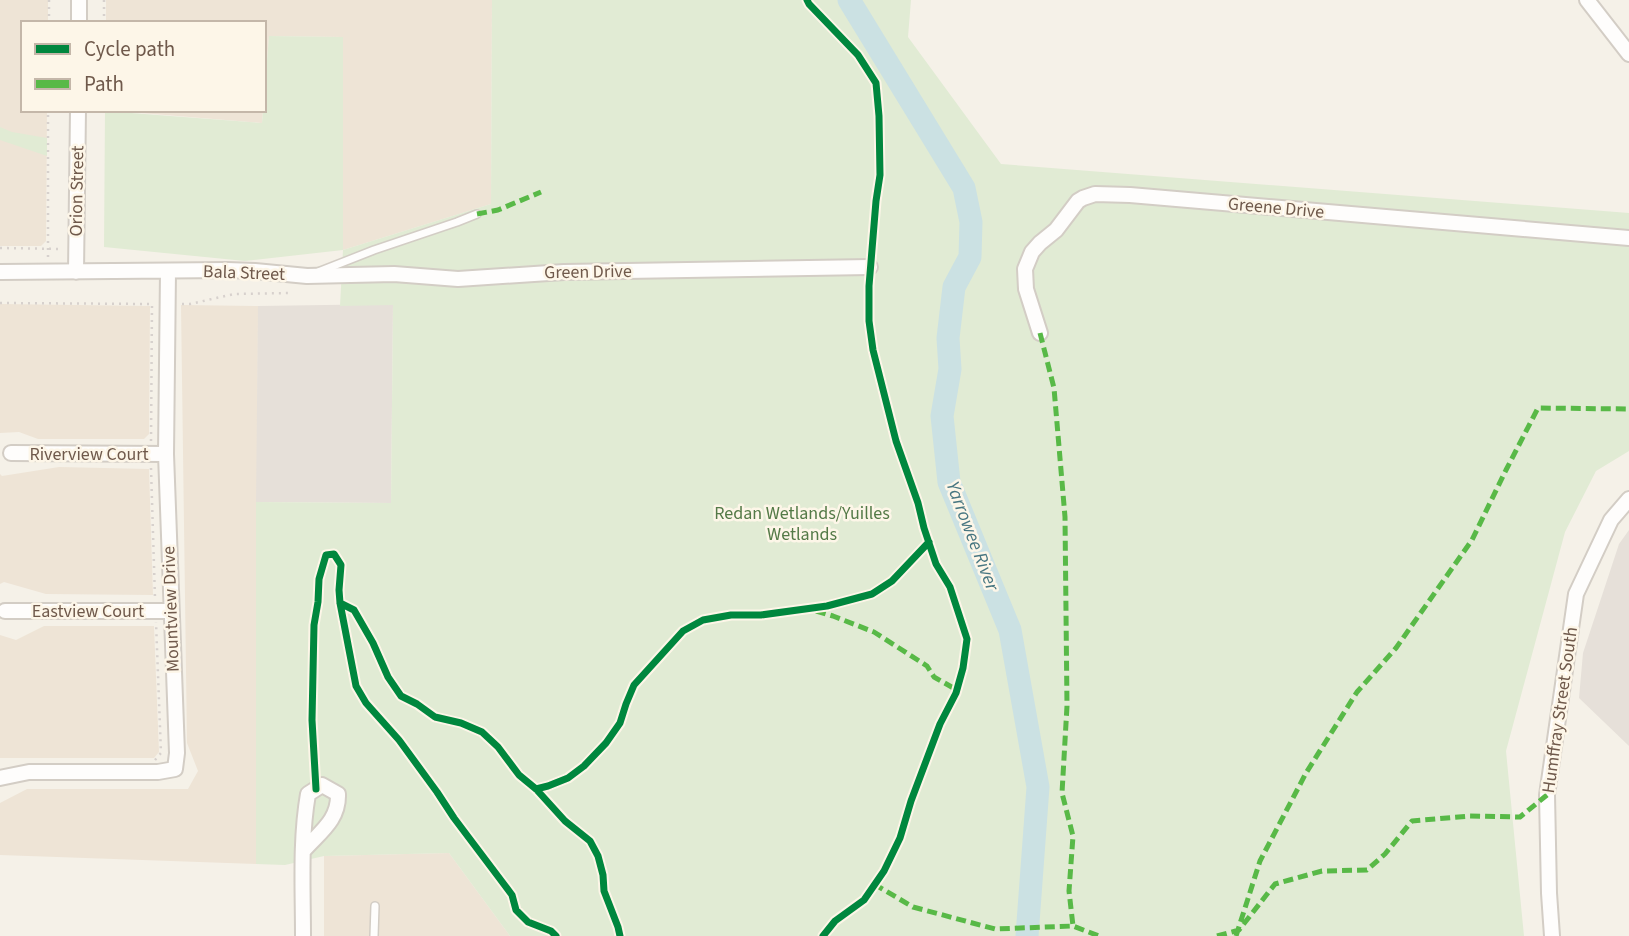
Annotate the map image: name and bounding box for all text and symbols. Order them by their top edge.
legend [21,21,266,112]
text: Cycle path [84,34,175,64]
text: Path [84,69,124,99]
street label: Orion Street [64,145,90,237]
street label: Greene Drive [1227,191,1325,225]
street label: Bala Street [203,259,285,287]
street label: Green Drive [544,259,632,285]
street label: Riverview Court [29,442,149,467]
water label: Yarrowee River [939,477,1006,596]
park label: Redan Wetlands/Yuilles Wetlands [714,501,890,547]
street label: Mountview Drive [156,546,186,672]
street label: Eastview Court [32,599,144,624]
street label: Humffray Street South [1536,625,1584,795]

